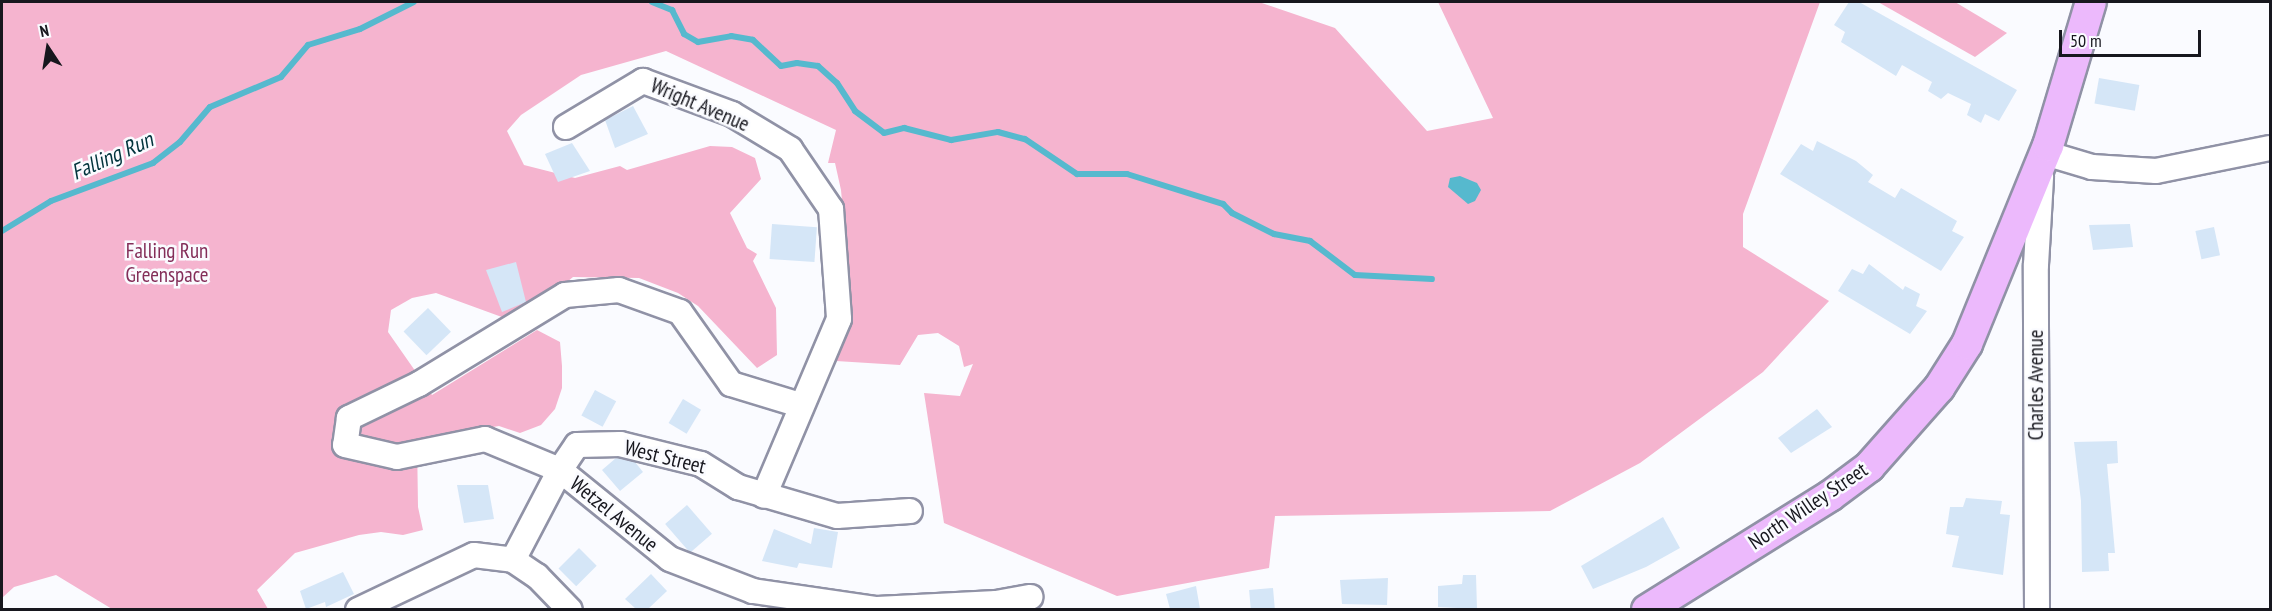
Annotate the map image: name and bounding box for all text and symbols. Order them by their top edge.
north arrow [18,18,78,78]
scale bar [2062,18,2204,56]
text: N [38,20,51,41]
text: 50 m [2070,29,2102,52]
street label: Wright Avenue [647,73,753,137]
water label: Falling Run [67,126,157,186]
park label: Falling Run Greenspace [126,238,208,288]
street label: Charles Avenue [2023,329,2049,441]
street label: West Street [622,435,708,479]
street label: North Willey Street [1743,457,1873,555]
street label: Wetzel Avenue [565,471,663,557]

